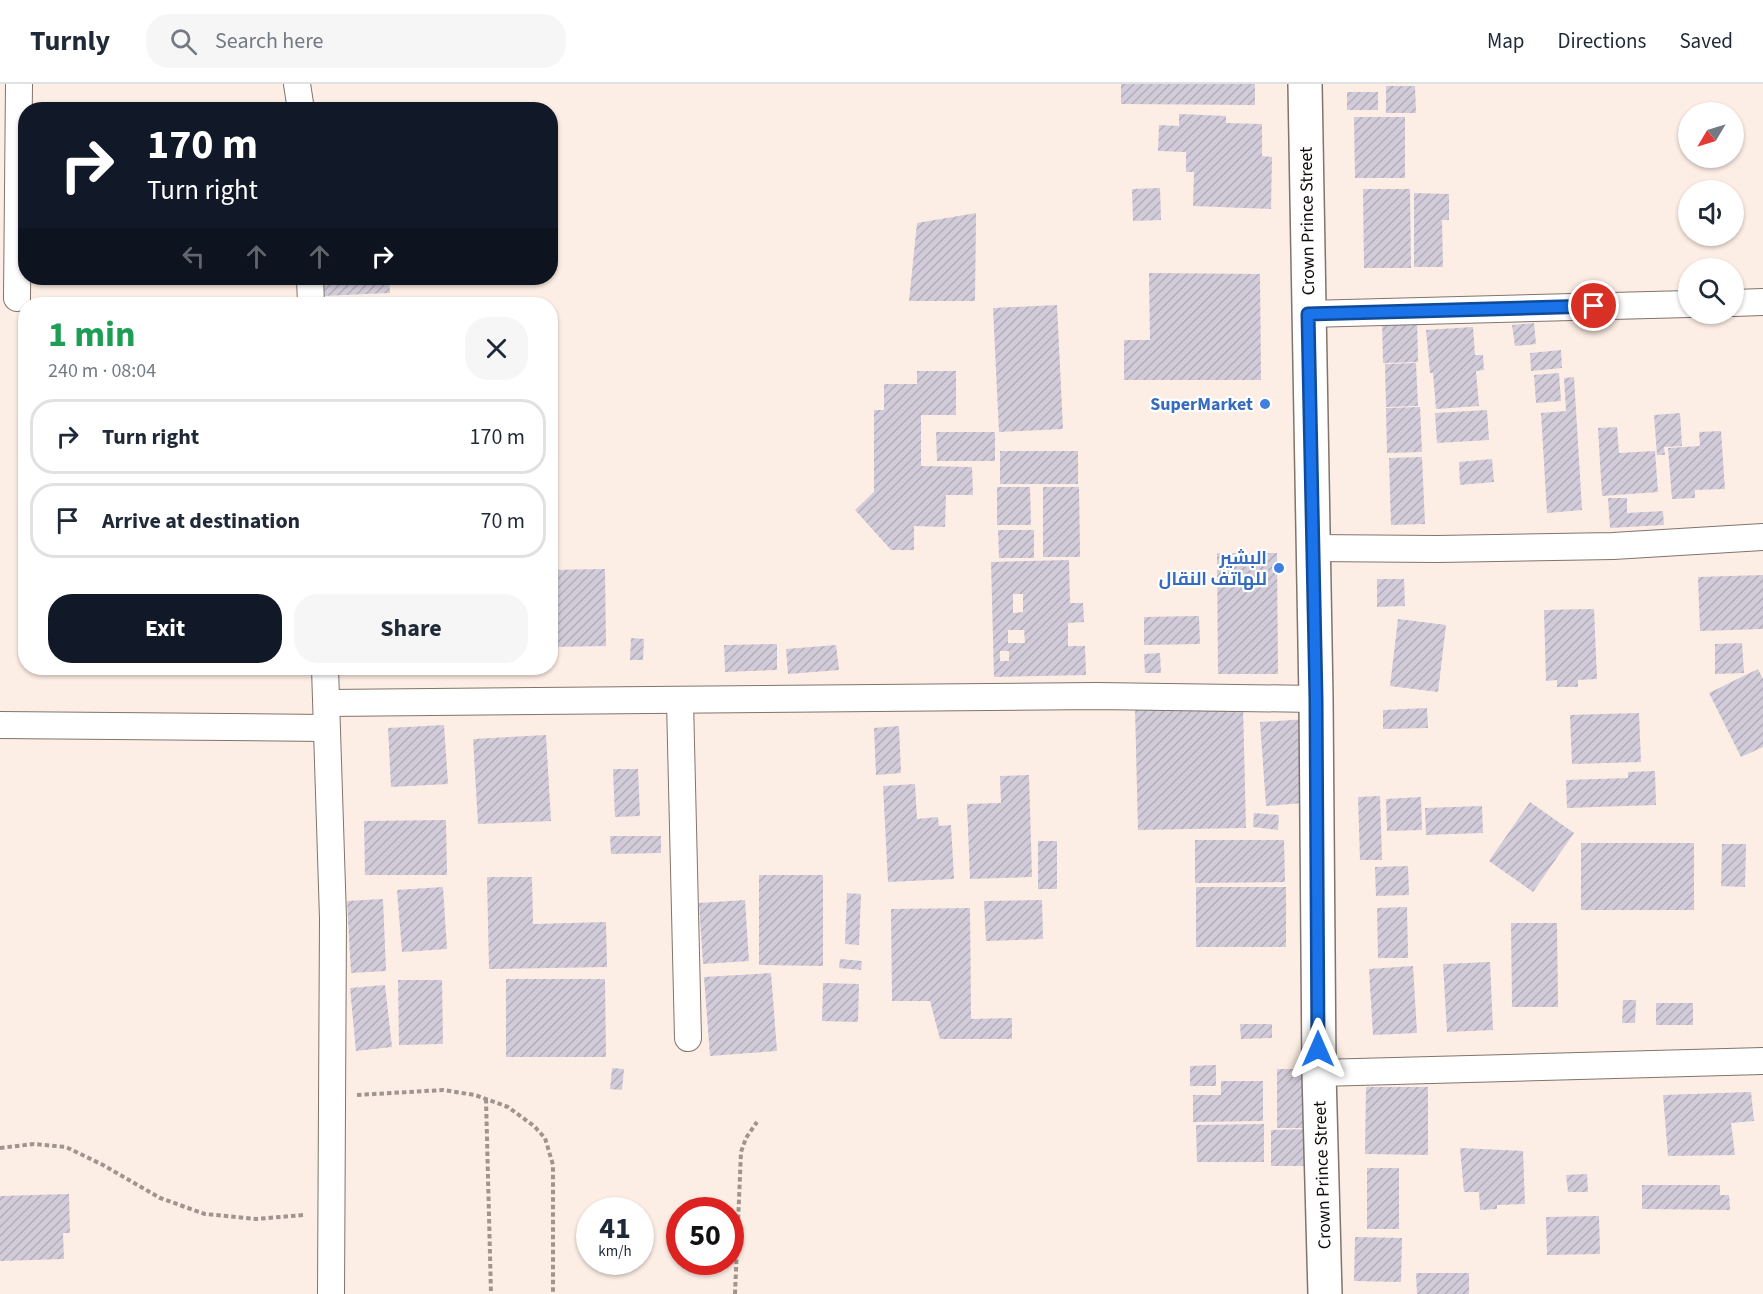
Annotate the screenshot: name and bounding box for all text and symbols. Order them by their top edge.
search box [146,14,566,68]
text: Turnly [30,21,110,61]
icon: search [167,25,200,58]
text: Search here [215,25,324,57]
text: Map [1487,26,1525,56]
text: Directions [1558,26,1646,56]
text: Saved [1679,26,1733,56]
north arrow [1678,102,1744,168]
map controls [1678,102,1744,324]
text: 170 m [147,115,258,175]
icon: right [48,126,126,204]
street label: Crown Prince Street [1294,146,1321,295]
text: Turn right [147,171,258,210]
button: sound [1678,180,1744,246]
icon: left [177,240,210,273]
icon: ahead [240,240,273,273]
icon: ahead [303,240,336,273]
icon: right [366,240,399,273]
button: search [1678,258,1744,324]
pin [1568,280,1619,331]
icon: arrive [1577,289,1610,322]
text: 1 min [48,309,136,360]
button: close [465,317,528,380]
text: 240 m · 08:04 [48,357,156,385]
place label: SuperMarket [1150,392,1253,417]
marker: SuperMarket [1258,397,1272,411]
icon: right [51,420,84,453]
text: Turn right [102,421,199,453]
text: 170 m [470,421,525,453]
icon: arrive [51,504,84,537]
text: Arrive at destination [102,505,300,537]
text: 70 m [480,505,525,537]
place label: البشير للهاتف النقال [1159,546,1267,592]
marker: البشير للهاتف النقال [1272,561,1286,575]
button: Exit [48,594,282,663]
button: Share [294,594,528,663]
position arrow [1286,1017,1350,1081]
street label: Crown Prince Street [1307,1100,1338,1250]
speed limit sign: 50 [666,1197,744,1275]
text: 41 [599,1207,631,1250]
text: km/h [598,1241,632,1262]

